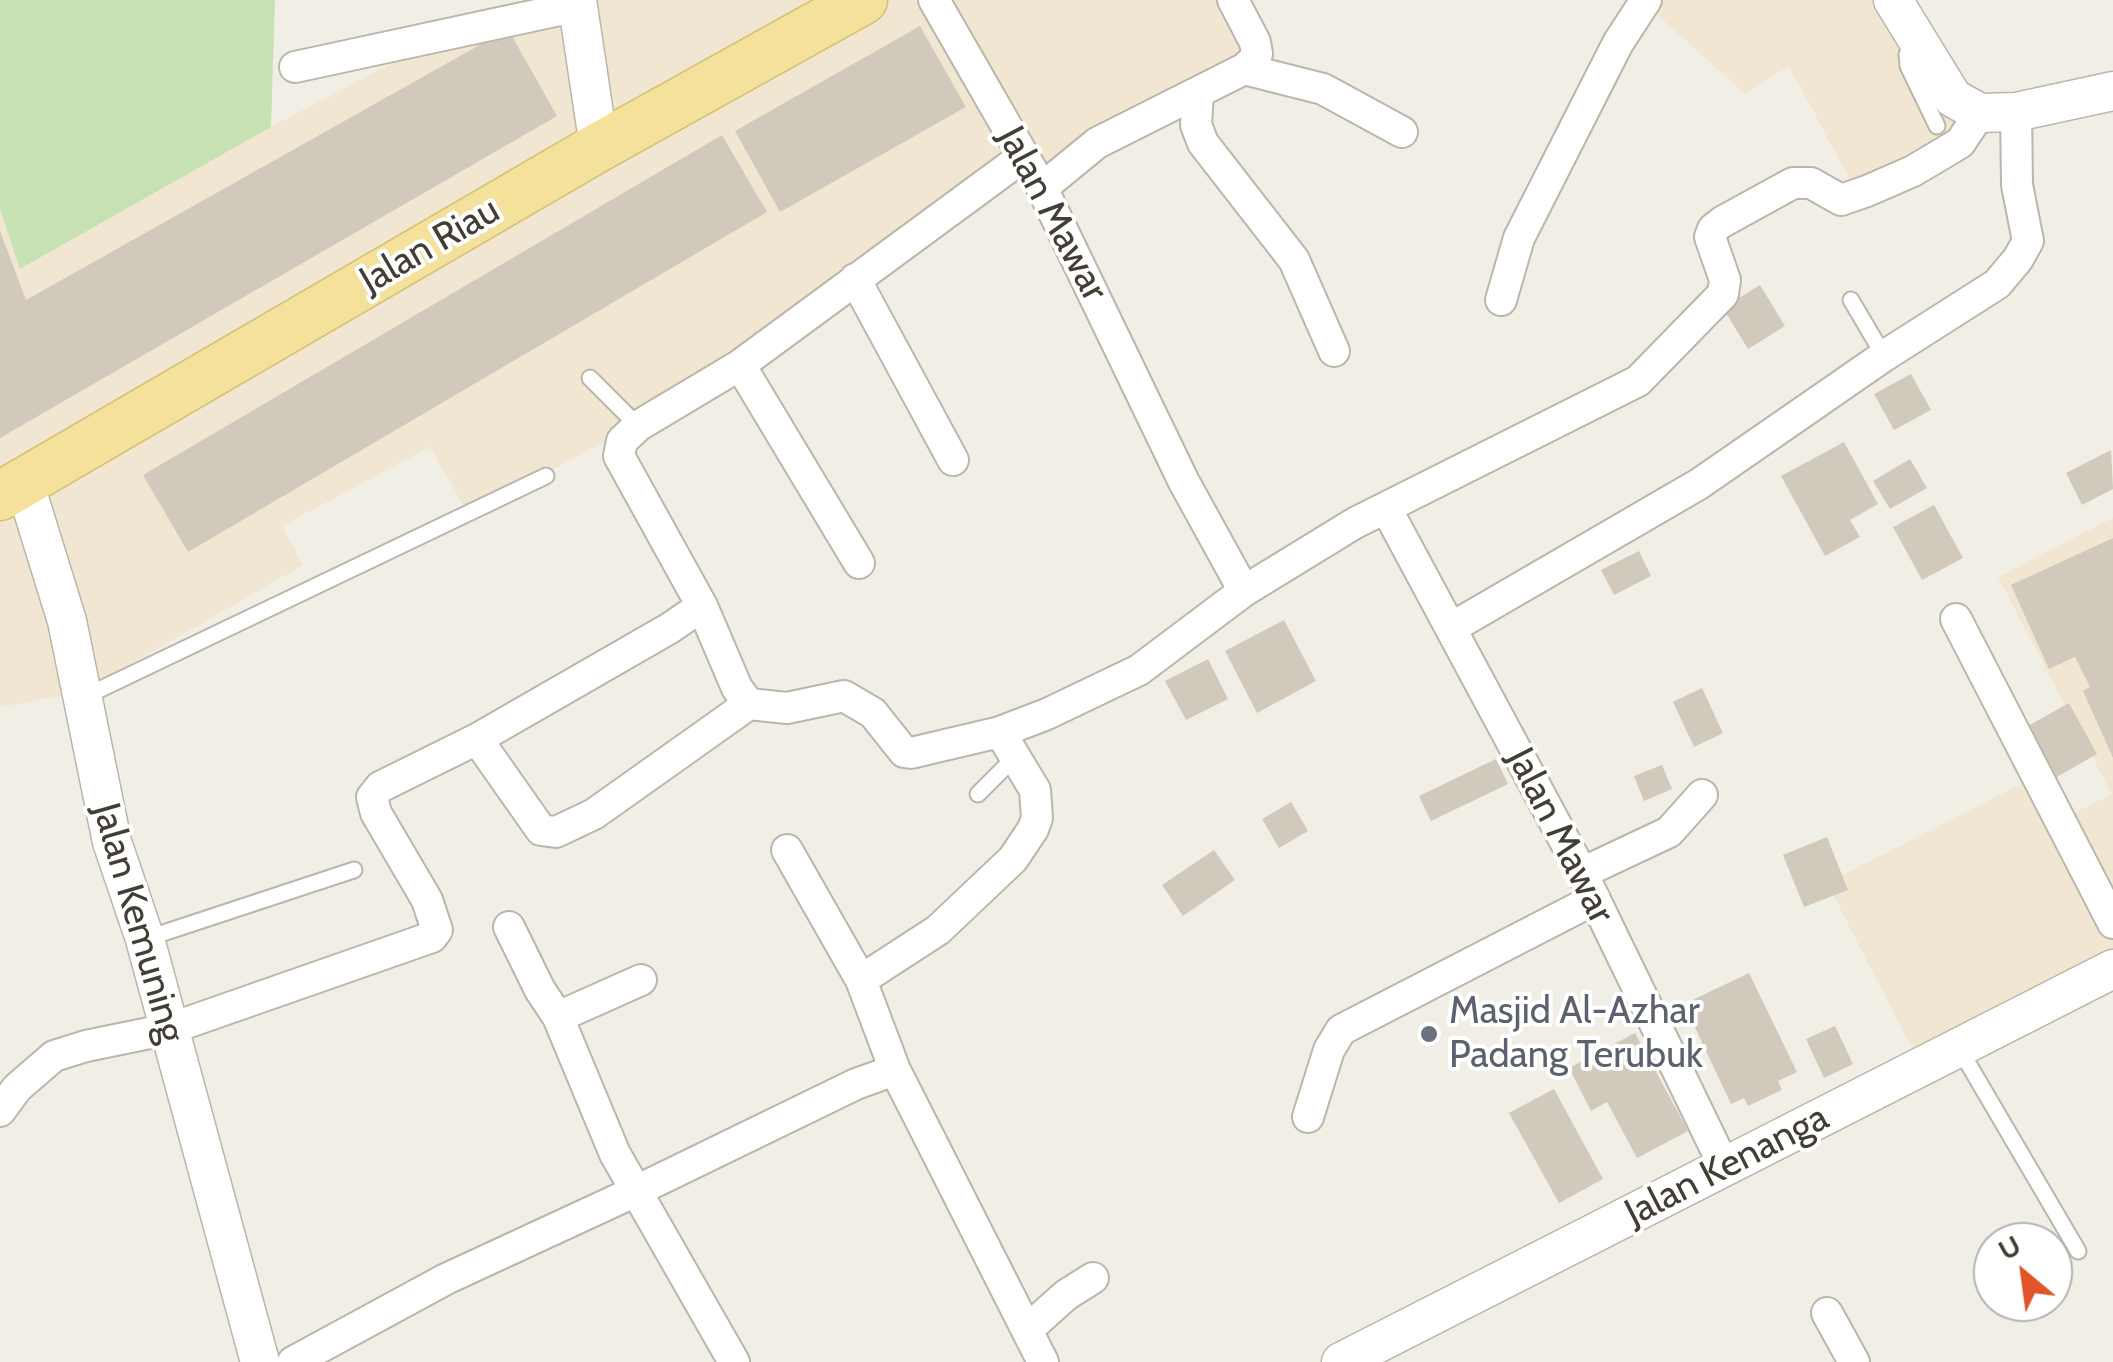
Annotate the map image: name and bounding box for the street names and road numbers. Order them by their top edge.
street label: Jalan Mawar [987,119,1117,309]
street label: Jalan Riau [352,188,508,304]
street label: Jalan Mawar [1496,741,1624,931]
street label: Jalan Kemuning [82,798,194,1048]
street label: Jalan Kenanga [1618,1095,1836,1237]

